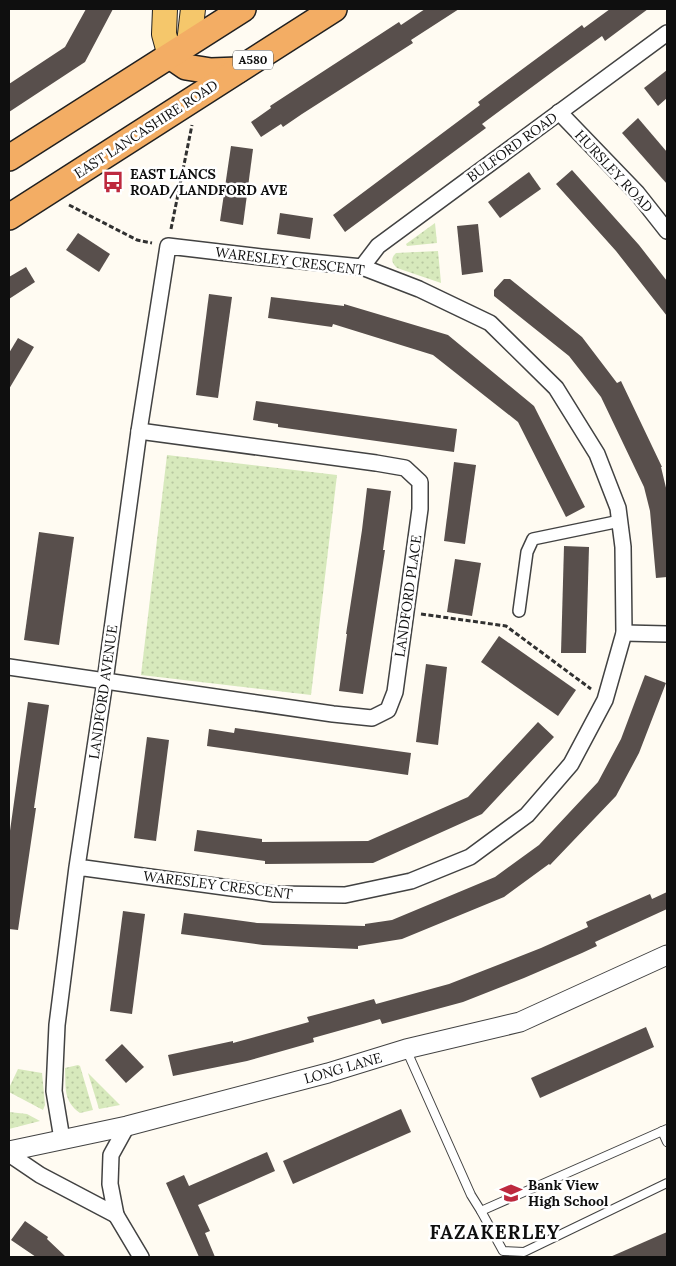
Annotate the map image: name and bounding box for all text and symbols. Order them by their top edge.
road number: A580 [233,50,273,70]
street label: EAST LANCASHIRE ROAD [71,76,221,182]
street label: BULFORD ROAD [463,108,561,186]
street label: HURSLEY ROAD [571,126,657,216]
place label: EAST LANCS ROAD/LANDFORD AVE [130,165,288,199]
bus stop icon: EAST LANCS ROAD/LANDFORD AVE [100,169,126,195]
street label: WARESLEY CRESCENT [214,243,366,279]
street label: LANDFORD PLACE [390,533,426,658]
street label: LANDFORD AVENUE [85,623,121,760]
street label: WARESLEY CRESCENT [142,867,294,903]
street label: LONG LANE [302,1048,384,1088]
place label: Bank View High School [528,1176,609,1210]
school or university icon: Bank View High School [498,1180,524,1206]
district label: FAZAKERLEY [429,1220,561,1244]

